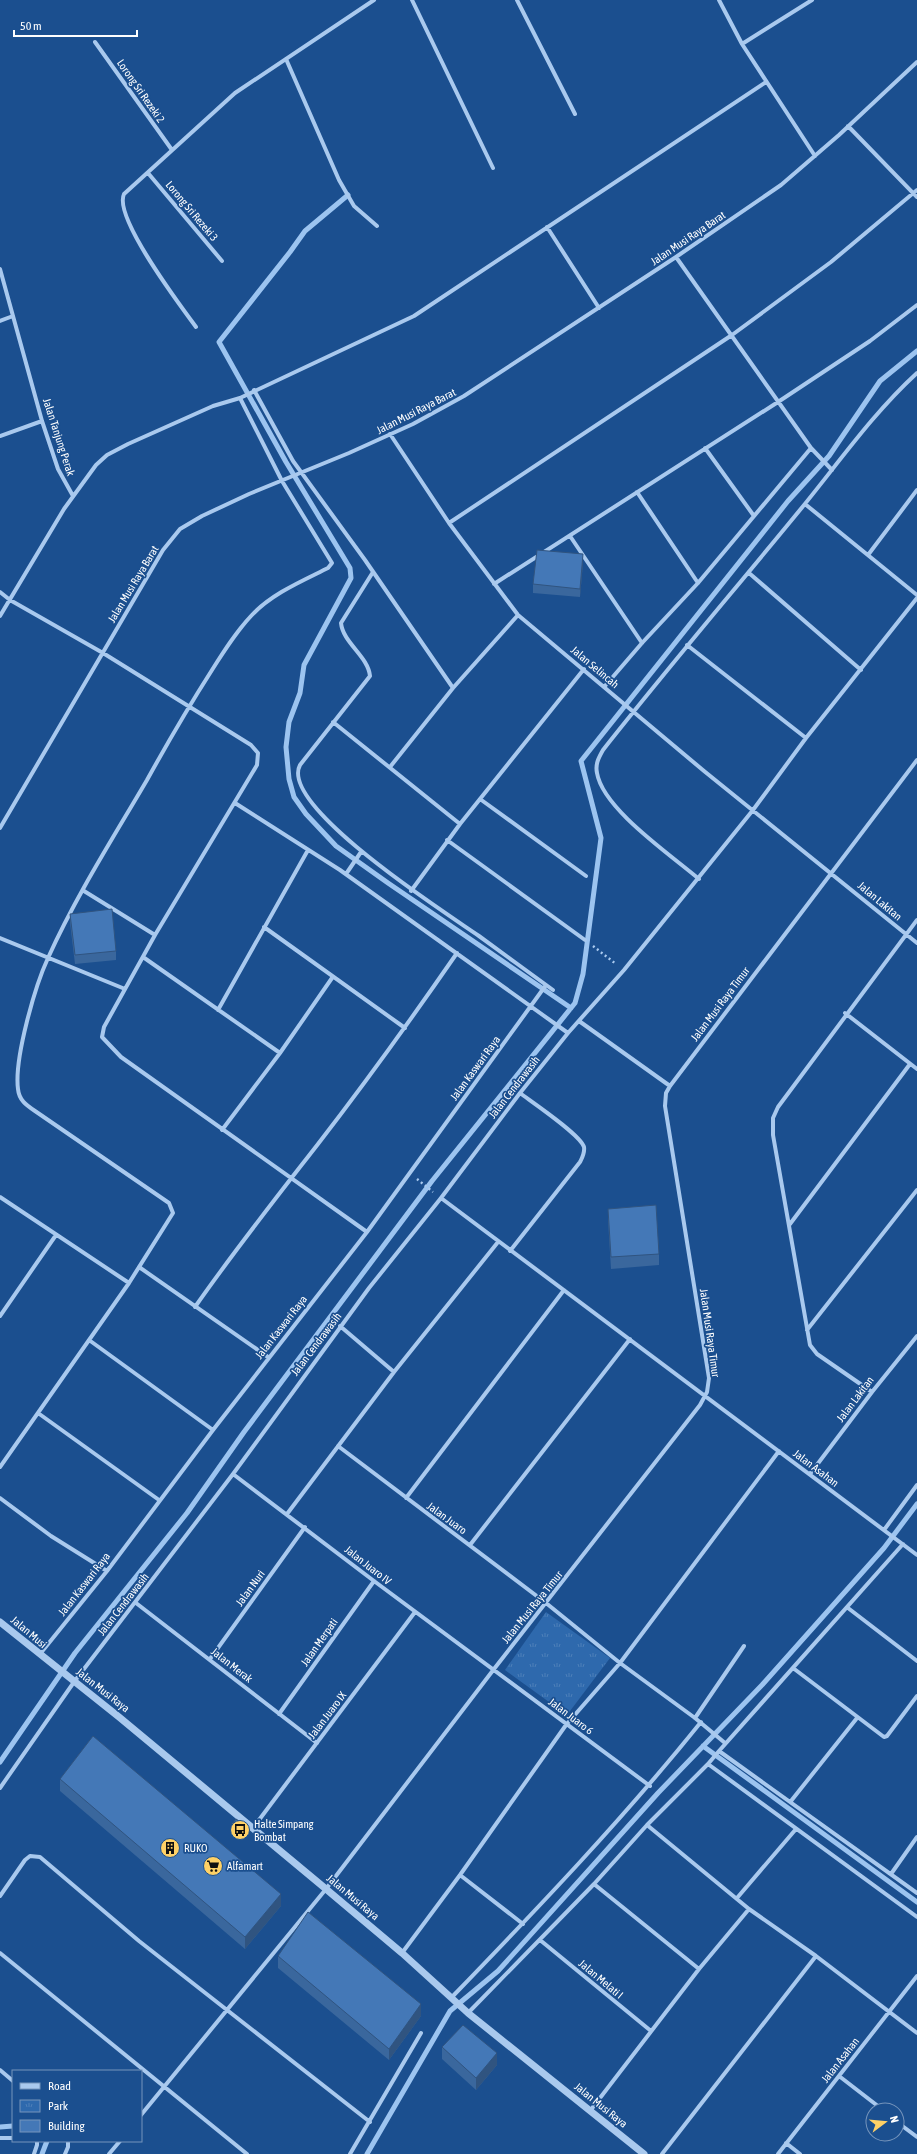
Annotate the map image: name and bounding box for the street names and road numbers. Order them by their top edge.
street label: Lorong Sri Rezeki 2 [115,57,167,125]
street label: Lorong Sri Rezeki 3 [164,179,220,243]
street label: Jalan Musi Raya Barat [648,209,728,267]
street label: Jalan Musi Raya Barat [374,386,458,436]
street label: Jalan Tanjung Perak [41,397,77,477]
street label: Jalan Musi Raya Barat [105,543,161,625]
street label: Jalan Selincah [569,644,621,690]
street label: Jalan Lakitan [856,879,904,923]
street label: Jalan Musi Raya Timur [688,964,752,1043]
street label: Jalan Kaswari Raya [448,1033,502,1103]
street label: Jalan Cendrawasih [486,1054,542,1120]
street label: Jalan Musi Raya Timur [698,1288,722,1379]
street label: Jalan Kaswari Raya [253,1293,309,1361]
street label: Jalan Cendrawasih [288,1310,344,1378]
street label: Jalan Lakitan [834,1374,876,1424]
street label: Jalan Asahan [791,1447,841,1489]
street label: Jalan Juaro [425,1500,469,1536]
street label: Jalan Juaro IV [342,1543,394,1587]
street label: Jalan Kaswari Raya [56,1550,112,1618]
street label: Jalan Nuri [233,1568,267,1608]
street label: Jalan Musi Raya Timur [499,1568,565,1646]
street label: Jalan Cendrawasih [95,1571,151,1637]
street label: Jalan Musi [9,1614,49,1650]
street label: Jalan Merpati [298,1616,340,1668]
street label: Jalan Merak [209,1645,255,1685]
street label: Jalan Musi Raya [74,1665,132,1715]
street label: Jalan Juaro IX [306,1689,348,1741]
street label: Jalan Juaro 6 [546,1695,596,1737]
street label: Jalan Musi Raya [325,1872,381,1922]
street label: Jalan Melati I [576,1957,626,2001]
street label: Jalan Asahan [819,2035,861,2085]
street label: Jalan Musi Raya [572,2080,630,2130]

